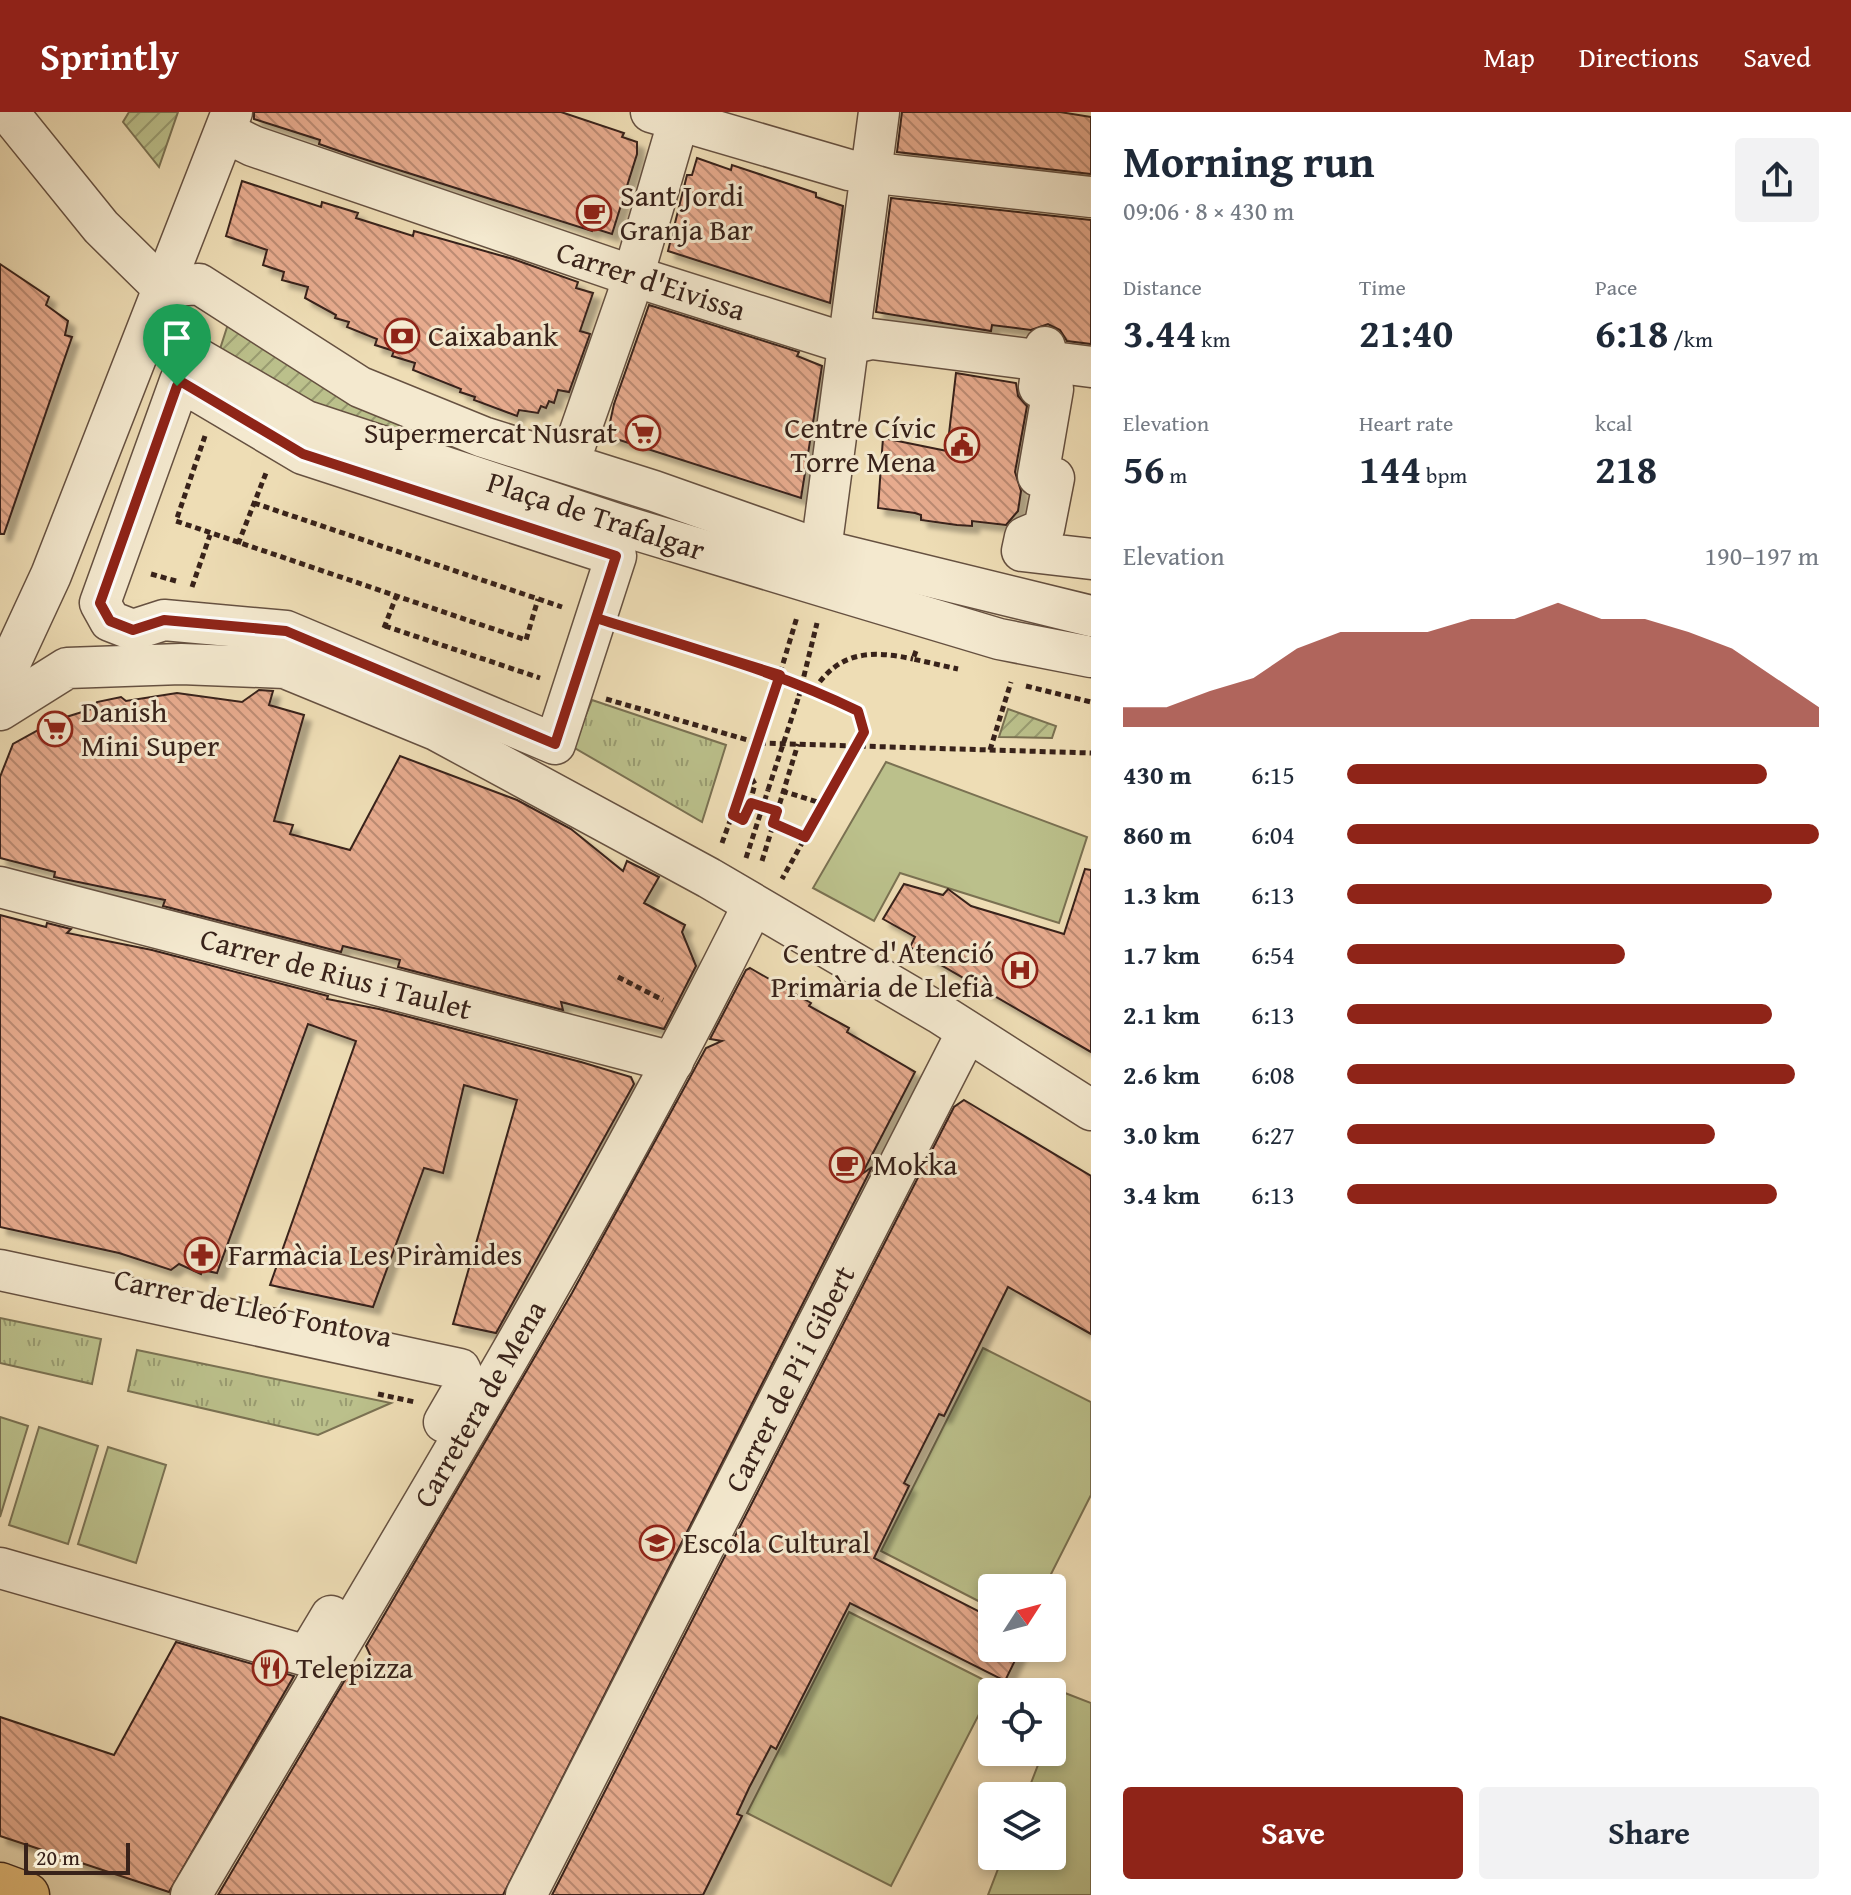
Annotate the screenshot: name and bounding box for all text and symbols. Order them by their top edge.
text: Sprintly [40,28,179,84]
text: Map [1483,36,1535,77]
text: Directions [1579,36,1699,77]
text: Saved [1743,36,1811,77]
text: Morning run [1123,129,1374,193]
button: share [1735,138,1819,222]
place label: Sant Jordi Granja Bar [620,173,753,251]
text: 09:06 · 8 × 430 m [1123,191,1294,230]
cafe icon: Sant Jordi Granja Bar [575,194,613,232]
street label: Carrer d'Eivissa [551,229,752,331]
text: Distance [1123,271,1202,303]
text: Time [1359,271,1406,303]
text: Pace [1595,271,1637,303]
text: 3.44 [1123,303,1196,362]
text: 21:40 [1359,303,1453,362]
text: 6:18 [1595,303,1668,362]
pin [143,304,211,386]
place label: Caixabank [428,313,559,357]
icon: arrive [155,316,199,360]
bank icon: Caixabank [383,317,421,355]
text: km [1196,323,1230,355]
text: /km [1668,323,1713,355]
place label: Centre Cívic Torre Mena [784,405,936,483]
text: Elevation [1123,407,1209,439]
text: Heart rate [1359,407,1453,439]
text: kcal [1595,407,1633,439]
place label: Supermercat Nusrat [364,410,617,454]
supermarket icon: Supermercat Nusrat [624,414,662,452]
public building icon: Centre Cívic Torre Mena [943,426,981,464]
text: 56 [1123,439,1164,498]
text: 144 [1359,439,1421,498]
text: 218 [1595,439,1657,498]
street label: Plaça de Trafalgar [482,459,711,571]
text: m [1164,459,1187,491]
text: bpm [1421,459,1467,491]
text: Elevation [1123,536,1225,575]
text: 190–197 m [1705,536,1819,575]
place label: Danish Mini Super [81,689,219,767]
supermarket icon: Danish Mini Super [36,710,74,748]
text: 430 m [1123,755,1191,794]
text: 6:15 [1251,755,1295,794]
text: 860 m [1123,815,1191,854]
text: 6:04 [1251,815,1295,854]
text: 1.3 km [1123,875,1200,914]
text: 6:13 [1251,875,1295,914]
street label: Carrer de Rius i Taulet [196,916,477,1031]
place label: Centre d'Atenció Primària de Llefià [771,930,994,1008]
text: 1.7 km [1123,935,1200,974]
text: 6:54 [1251,935,1295,974]
hospital icon: Centre d'Atenció Primària de Llefià [1001,951,1039,989]
text: 2.1 km [1123,995,1200,1034]
text: 6:13 [1251,995,1295,1034]
text: 2.6 km [1123,1055,1200,1094]
text: 6:08 [1251,1055,1295,1094]
text: 3.0 km [1123,1115,1200,1154]
text: 6:27 [1251,1115,1295,1154]
place label: Mokka [873,1142,958,1186]
cafe icon: Mokka [828,1146,866,1184]
text: 3.4 km [1123,1175,1200,1214]
text: 6:13 [1251,1175,1295,1214]
place label: Farmàcia Les Piràmides [228,1232,522,1276]
pharmacy icon: Farmàcia Les Piràmides [183,1236,221,1274]
street label: Carrer de Lleó Fontova [110,1256,396,1358]
street label: Carrer de Pi i Gibert [713,1257,865,1500]
street label: Carretera de Mena [402,1292,556,1515]
place label: Escola Cultural [683,1520,870,1564]
school or university icon: Escola Cultural [638,1524,676,1562]
north arrow [978,1574,1066,1662]
map controls [978,1574,1066,1870]
place label: Telepizza [296,1645,413,1689]
restaurant icon: Telepizza [251,1649,289,1687]
button: locate [978,1678,1066,1766]
button: layers [978,1782,1066,1870]
button: Save [1123,1787,1463,1879]
button: Share [1479,1787,1819,1879]
scale bar [24,1839,130,1875]
text: 20 m [36,1841,80,1873]

